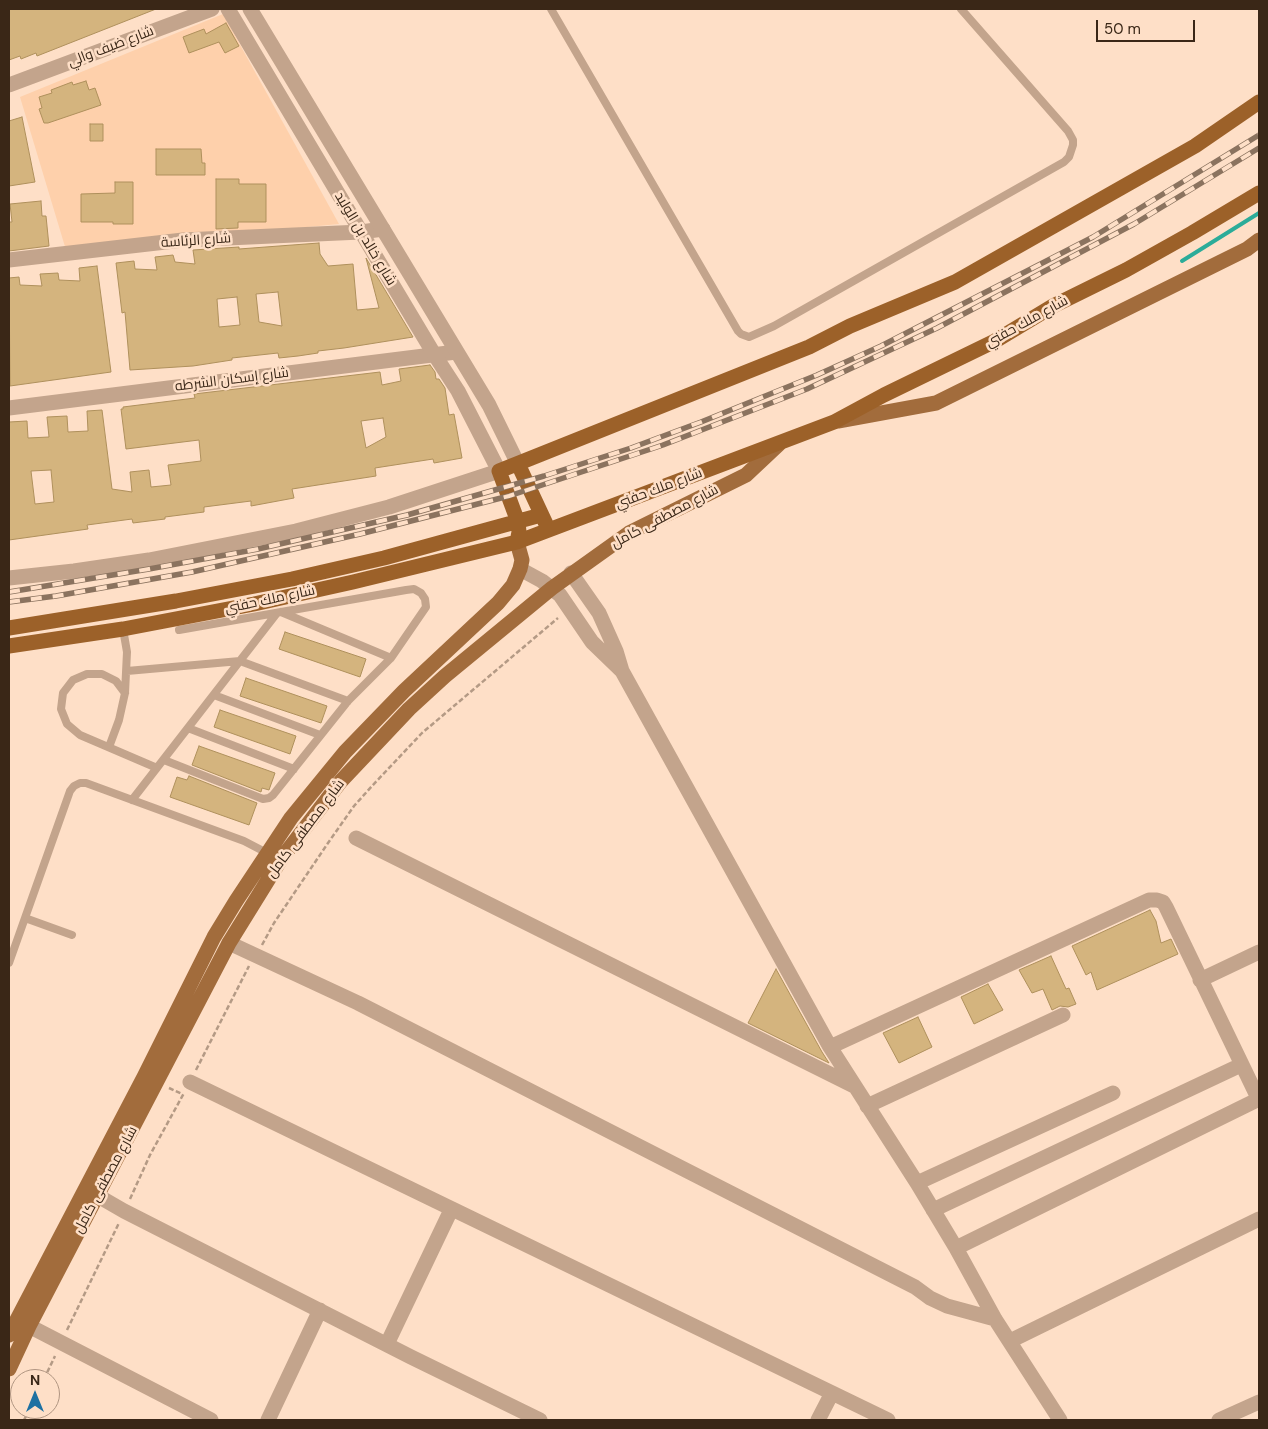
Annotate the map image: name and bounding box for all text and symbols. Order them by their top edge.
scale bar [1098,10,1197,42]
text: 50 m [1104,19,1141,39]
street label: شارع ضيف والي [66,23,156,71]
street label: شارع خالد بن الوليد [330,189,400,289]
street label: شارع الرئاسة [160,230,232,252]
street label: شارع ملك حفني [983,292,1071,352]
street label: شارع إسكان الشرطه [174,365,290,395]
street label: شارع ملك حفني [613,465,705,513]
street label: شارع مصطفى كامل [609,482,721,552]
street label: شارع ملك حفني [223,582,317,618]
street label: شارع مصطفى كامل [263,776,349,882]
street label: شارع مصطفى كامل [71,1124,141,1236]
north arrow [10,1369,60,1419]
text: N [30,1371,40,1389]

